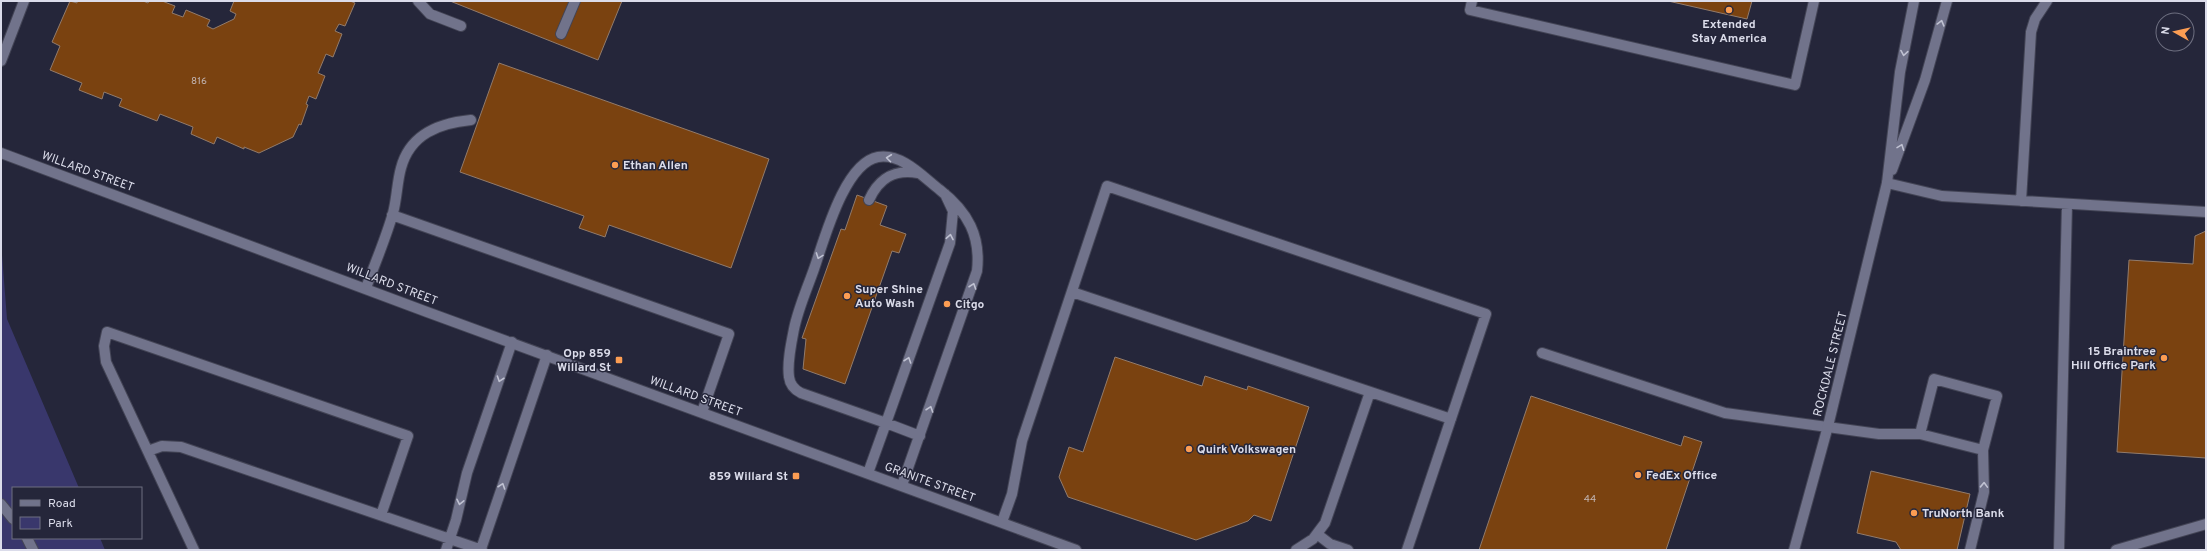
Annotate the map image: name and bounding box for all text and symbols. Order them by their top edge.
marker: Extended Stay America [1724,5,1734,15]
north arrow [2155,12,2195,52]
place label: Extended Stay America [1691,17,1767,47]
one-way arrow [1936,20,1945,27]
text: N [2159,26,2174,36]
one-way arrow [1900,50,1908,56]
house number: 816 [191,75,207,88]
one-way arrow [1896,143,1904,151]
street label: WILLARD STREET [39,148,136,196]
one-way arrow [886,154,892,163]
place label: Ethan Allen [623,158,688,174]
marker: Ethan Allen [610,160,620,170]
one-way arrow [946,234,954,240]
one-way arrow [815,252,823,259]
street label: WILLARD STREET [343,260,440,310]
place label: Super Shine Auto Wash [855,282,923,312]
one-way arrow [968,283,977,290]
marker: Super Shine Auto Wash [842,291,852,301]
place label: Citgo [955,297,985,313]
marker: Citgo [942,299,952,309]
street label: ROCKDALE STREET [1810,310,1852,418]
place label: 15 Braintree Hill Office Park [2071,344,2156,374]
place label: Opp 859 Willard St [557,346,611,376]
marker: 15 Braintree Hill Office Park [2159,353,2169,363]
marker: Opp 859 Willard St [614,355,624,365]
one-way arrow [904,357,912,364]
street label: WILLARD STREET [647,373,744,421]
one-way arrow [496,375,504,382]
one-way arrow [925,406,933,413]
place label: Quirk Volkswagen [1197,442,1296,458]
marker: Quirk Volkswagen [1184,444,1194,454]
street label: GRANITE STREET [882,459,977,507]
place label: FedEx Office [1646,468,1718,484]
place label: 859 Willard St [709,469,788,485]
marker: FedEx Office [1633,470,1643,480]
marker: 859 Willard St [791,471,801,481]
one-way arrow [1980,482,1988,488]
one-way arrow [498,483,506,490]
legend [12,487,142,539]
house number: 44 [1584,493,1596,506]
text: Road [48,496,76,512]
one-way arrow [456,499,464,506]
place label: TruNorth Bank [1922,506,2005,522]
marker: TruNorth Bank [1909,508,1919,518]
text: Park [48,516,73,532]

